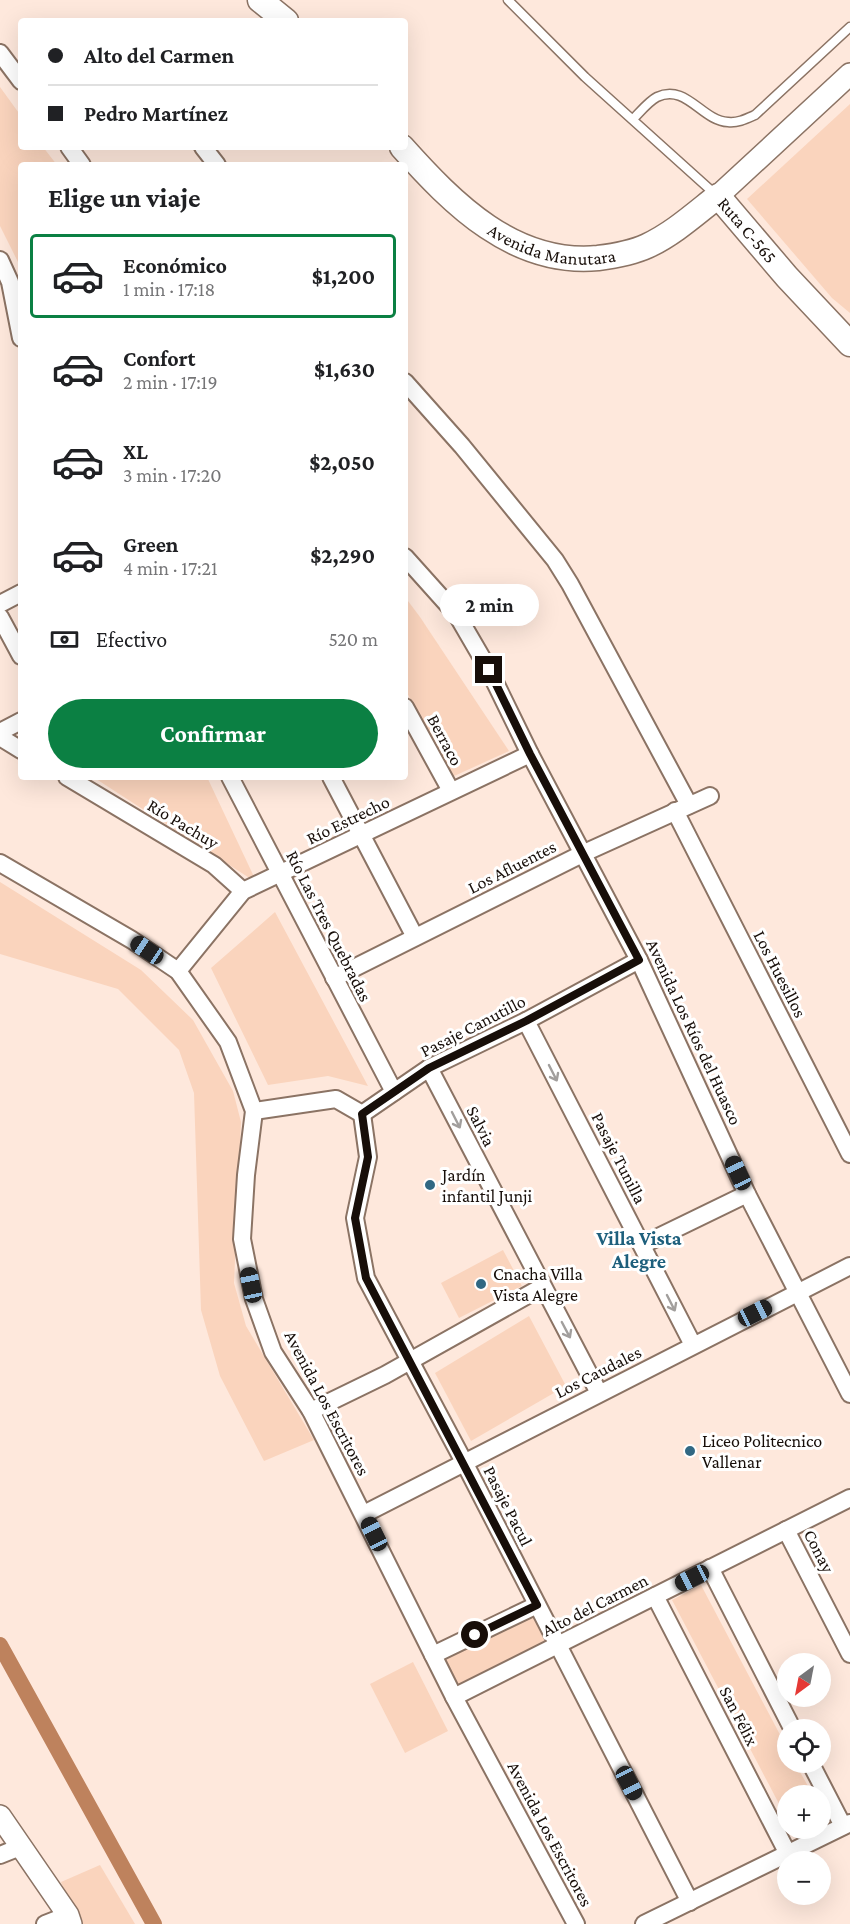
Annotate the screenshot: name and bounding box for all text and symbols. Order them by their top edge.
text: Alto del Carmen [84,43,234,68]
text: Pedro Martínez [84,101,228,126]
text: Elige un viaje [48,183,201,213]
street label: Ruta C-565 [714,193,781,267]
street label: Avenida Manutara [484,220,617,269]
icon: car [51,249,105,303]
text: Económico [123,253,227,278]
text: $1,200 [312,264,375,289]
text: 1 min · 17:18 [123,278,215,300]
icon: car [51,342,105,396]
text: Confort [123,346,196,371]
text: $1,630 [314,357,375,382]
text: 2 min · 17:19 [123,371,218,393]
icon: car [51,435,105,489]
text: XL [123,439,148,464]
text: $2,050 [309,450,375,475]
text: 3 min · 17:20 [123,464,222,486]
icon: car [51,528,105,582]
text: Green [123,532,179,557]
text: $2,290 [310,543,375,568]
text: 4 min · 17:21 [123,557,218,579]
callout: 2 min [440,583,538,625]
text: 2 min [465,594,514,616]
icon: cash [48,623,81,656]
text: Efectivo [96,627,167,652]
text: 520 m [328,628,378,650]
route end [475,656,502,683]
button: Confirmar [48,699,378,768]
street label: Berraco [423,711,467,769]
street label: Río Estrecho [303,791,393,849]
street label: Río Pachuy [144,795,223,853]
street label: Los Afluentes [465,836,559,898]
street label: Río Las Tres Quebradas [282,847,376,1005]
street label: Los Huesillos [750,927,810,1021]
car [127,932,167,968]
street label: Avenida Los Ríos del Huasco [642,936,746,1128]
street label: Pasaje Canutillo [417,991,529,1062]
one-way arrow [547,1064,559,1081]
street label: Salvia [462,1102,500,1150]
street label: Pasaje Tunilla [587,1109,651,1207]
one-way arrow [451,1111,462,1129]
car [722,1153,754,1193]
place label: Jardín infantil Junji [440,1165,533,1207]
marker: Jardín infantil Junji [423,1178,437,1192]
district label: Villa Vista Alegre [596,1227,682,1272]
place label: Cnacha Villa Vista Alegre [493,1264,583,1305]
car [238,1266,264,1304]
marker: Cnacha Villa Vista Alegre [474,1277,488,1291]
one-way arrow [666,1293,677,1311]
car [735,1297,775,1329]
one-way arrow [561,1321,572,1339]
street label: Avenida Los Escritores [280,1327,374,1479]
street label: Los Caudales [551,1342,645,1402]
place label: Liceo Politecnico Vallenar [702,1431,822,1472]
marker: Liceo Politecnico Vallenar [683,1444,697,1458]
street label: Pasaje Pacul [478,1463,537,1550]
car [358,1514,390,1554]
street label: Conay [800,1526,839,1577]
car [672,1562,712,1594]
street label: Alto del Carmen [539,1570,651,1640]
route start [461,1621,488,1648]
north arrow [777,1653,831,1707]
map controls [777,1653,831,1905]
street label: San Félix [716,1683,763,1750]
button: locate [777,1719,831,1773]
street label: Avenida Los Escritores [503,1758,597,1910]
car [613,1763,645,1803]
button: + [777,1785,831,1839]
button: − [777,1851,831,1905]

